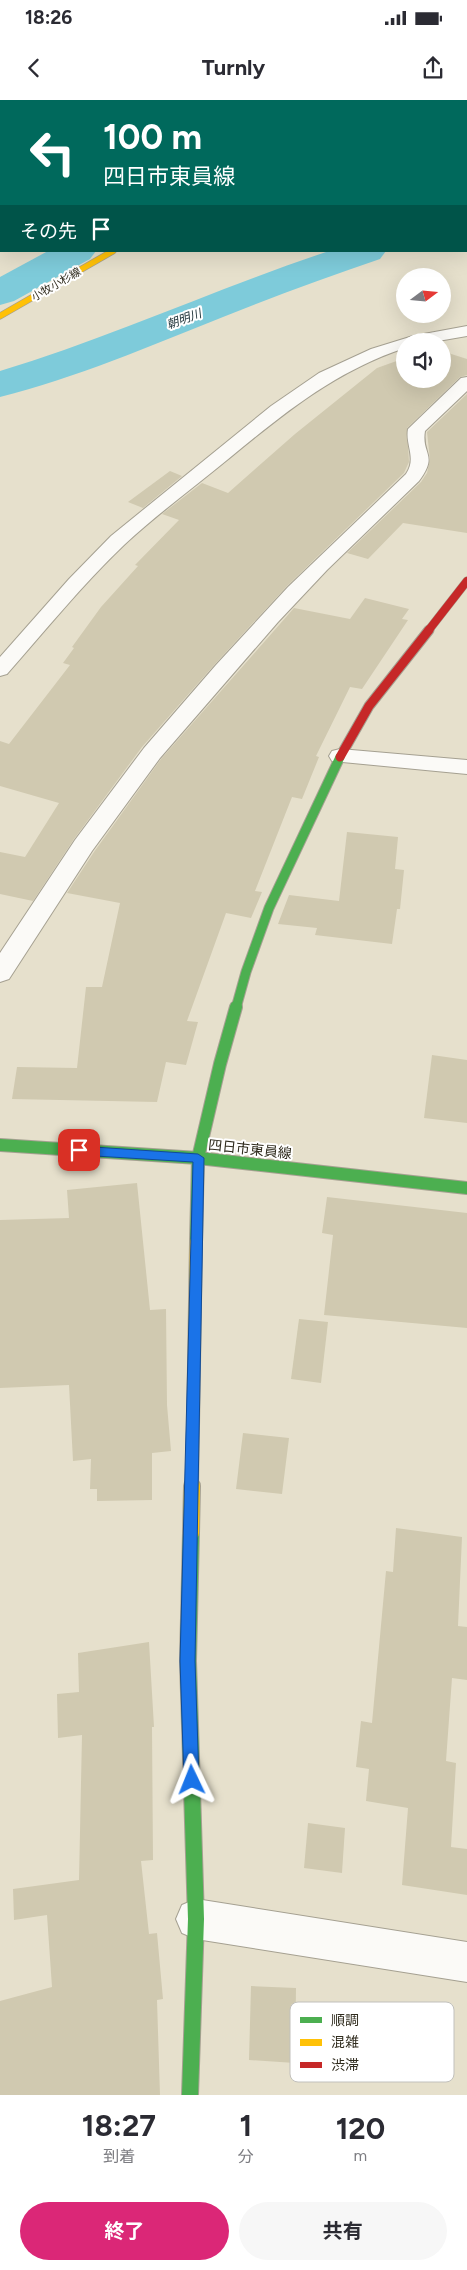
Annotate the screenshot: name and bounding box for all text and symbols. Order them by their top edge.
text: 18:26 [25,6,72,29]
icon: back [20,54,48,82]
text: Turnly [202,54,265,81]
icon: share [419,54,447,82]
text: 100 m [103,116,202,158]
icon: left [20,120,85,185]
text: 四日市東員線 [103,163,235,190]
icon: arrive [87,215,115,243]
text: その先 [20,220,77,243]
street label: 小牧小杉線 [29,265,83,304]
north arrow [396,268,451,322]
map controls [396,268,451,388]
water label: 朝明川 [165,306,205,332]
button: sound [396,333,451,388]
pin [58,1129,100,1171]
icon: arrive [65,1136,93,1164]
street label: 四日市東員線 [207,1137,293,1162]
position arrow [165,1753,217,1805]
legend [290,2002,454,2082]
text: 順調 [331,2012,359,2029]
text: 混雑 [331,2034,359,2051]
text: 渋滞 [331,2057,359,2074]
text: 18:27 [82,2107,156,2144]
text: 1 [239,2107,252,2144]
text: 120 [336,2110,385,2147]
text: m [354,2146,367,2165]
text: 到着 [103,2147,135,2166]
text: 分 [238,2147,254,2166]
button: 終了 [20,2202,229,2260]
button: 共有 [239,2202,447,2260]

